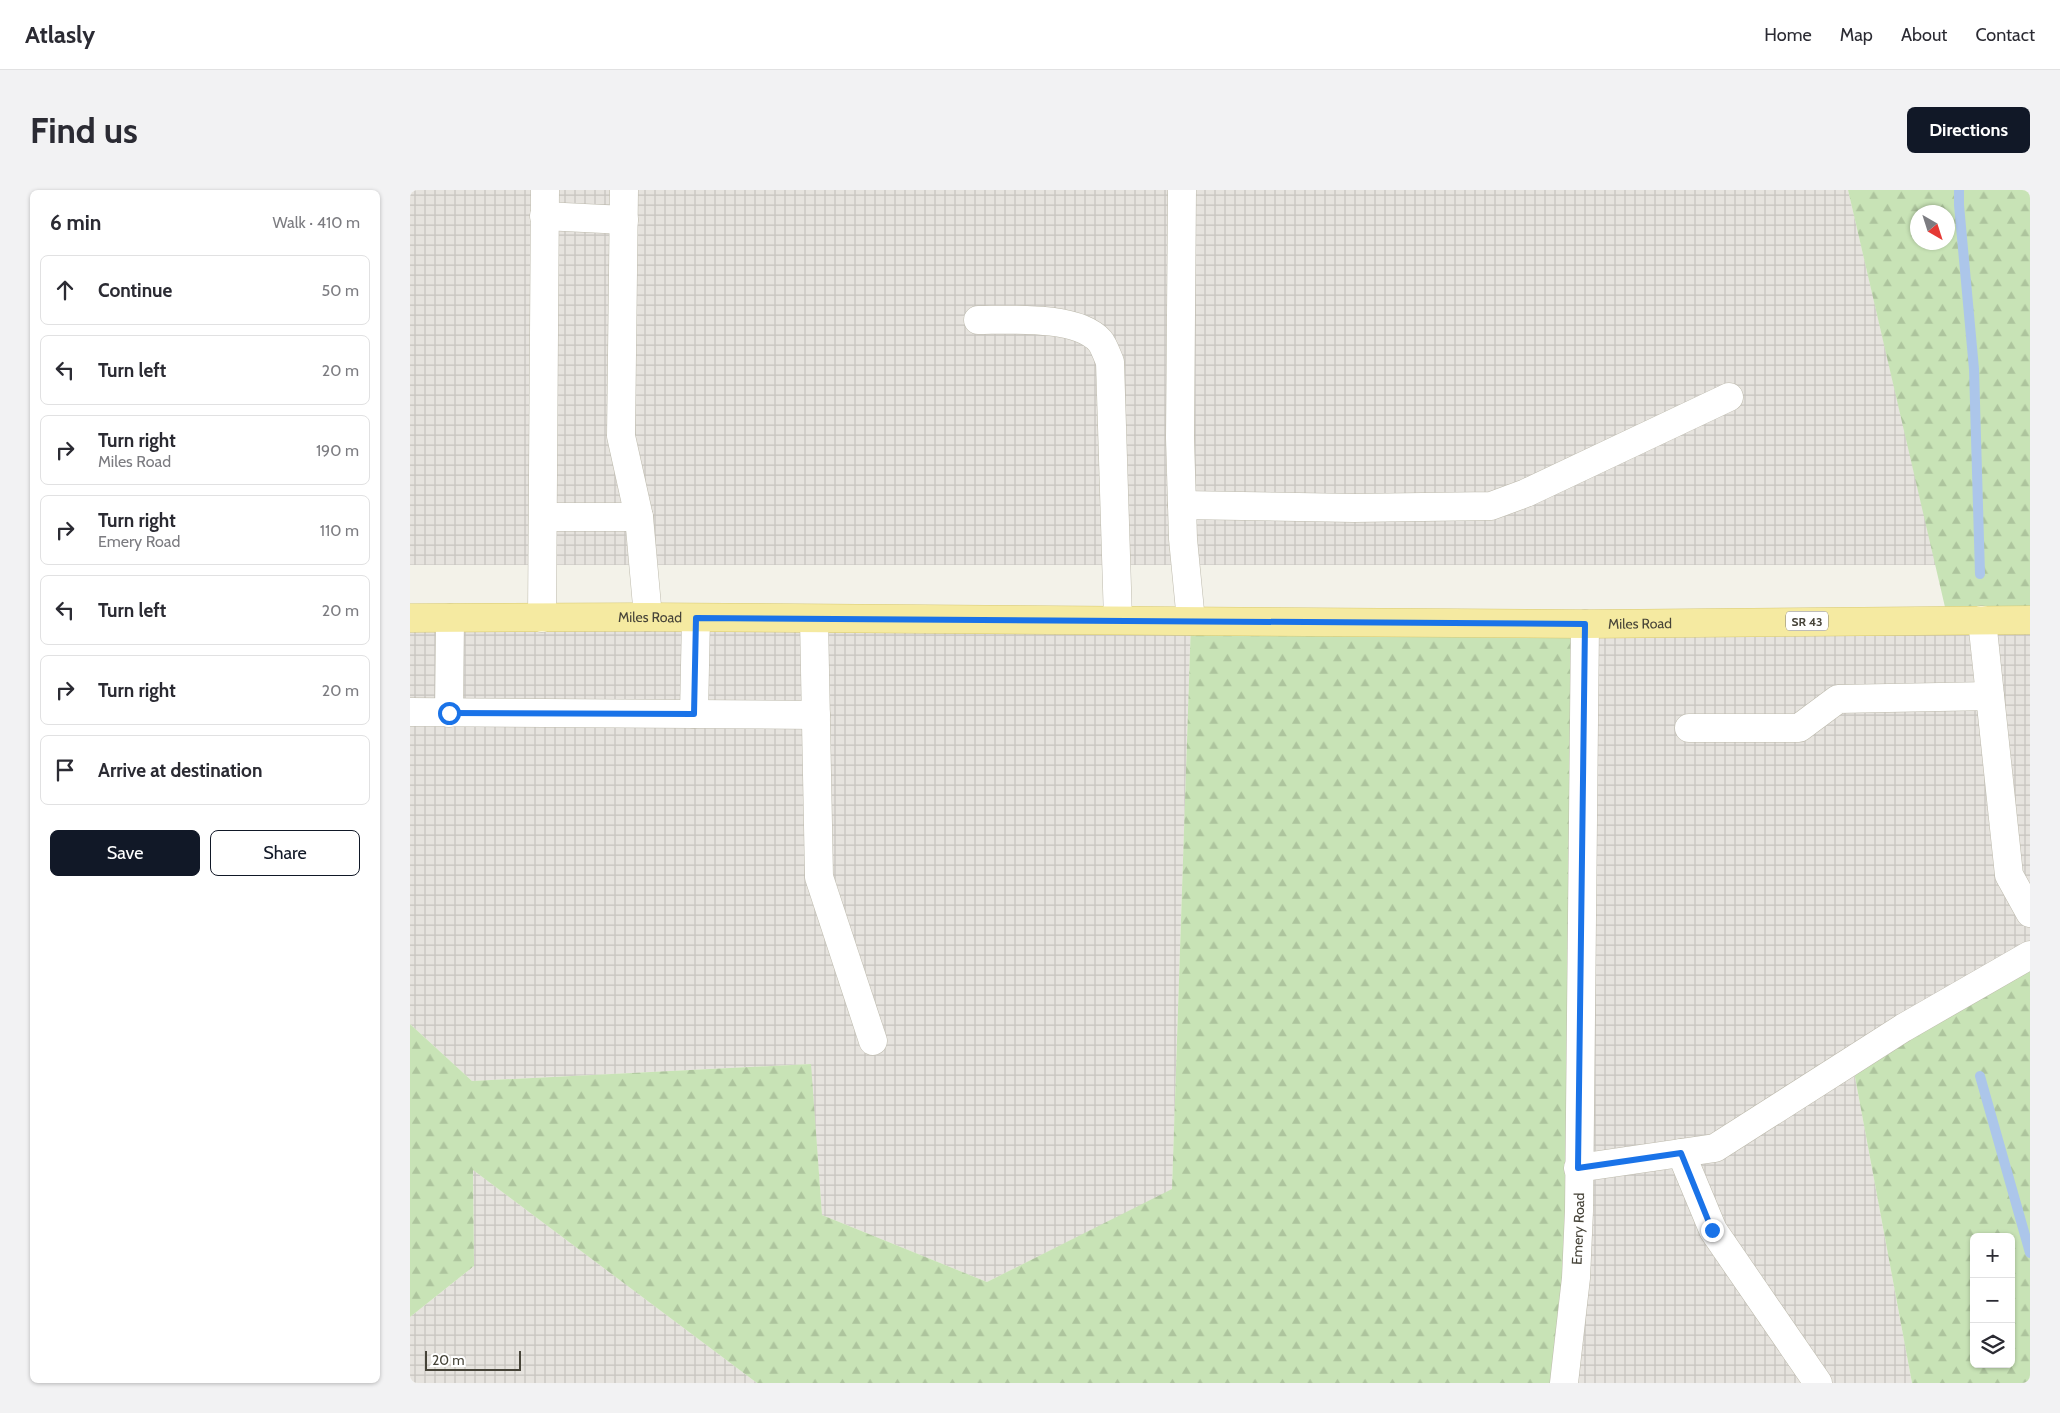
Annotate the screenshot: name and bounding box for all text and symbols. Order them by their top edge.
text: Atlasly [25,20,95,49]
text: Home [1764,24,1812,46]
text: Map [1840,24,1873,46]
text: About [1901,24,1947,46]
text: Contact [1975,24,2035,46]
button: Directions [1907,107,2030,153]
text: Find us [30,109,138,152]
north arrow [1910,205,1955,250]
text: 6 min [50,210,101,235]
text: Walk · 410 m [273,213,360,232]
icon: ahead [51,276,79,304]
text: Continue [98,279,172,302]
text: 50 m [322,281,359,300]
icon: left [51,356,79,384]
text: Turn left [98,359,166,382]
text: 20 m [322,361,359,380]
text: Turn right [98,429,176,452]
icon: right [51,436,79,464]
text: 190 m [316,441,359,460]
text: Miles Road [98,452,171,471]
text: Turn right [98,509,176,532]
icon: right [51,516,79,544]
text: 110 m [320,521,359,540]
text: Emery Road [98,532,180,551]
icon: left [51,596,79,624]
text: Turn left [98,599,166,622]
text: 20 m [322,601,359,620]
street label: Miles Road [618,608,682,626]
road number: SR 43 [1786,612,1828,631]
street label: Miles Road [1608,614,1672,633]
icon: right [51,676,79,704]
text: Turn right [98,679,176,702]
text: 20 m [322,681,359,700]
route start [438,702,461,725]
icon: arrive [51,756,79,784]
text: Arrive at destination [98,759,262,782]
button: Save [50,830,200,876]
button: Share [210,830,360,876]
street label: Emery Road [1568,1193,1588,1265]
route end [1701,1219,1724,1242]
map controls [1970,1233,2015,1368]
button: + [1970,1233,2015,1278]
button: − [1970,1278,2015,1323]
button: layers [1970,1323,2015,1368]
scale bar [425,1348,521,1371]
text: 20 m [432,1351,465,1369]

